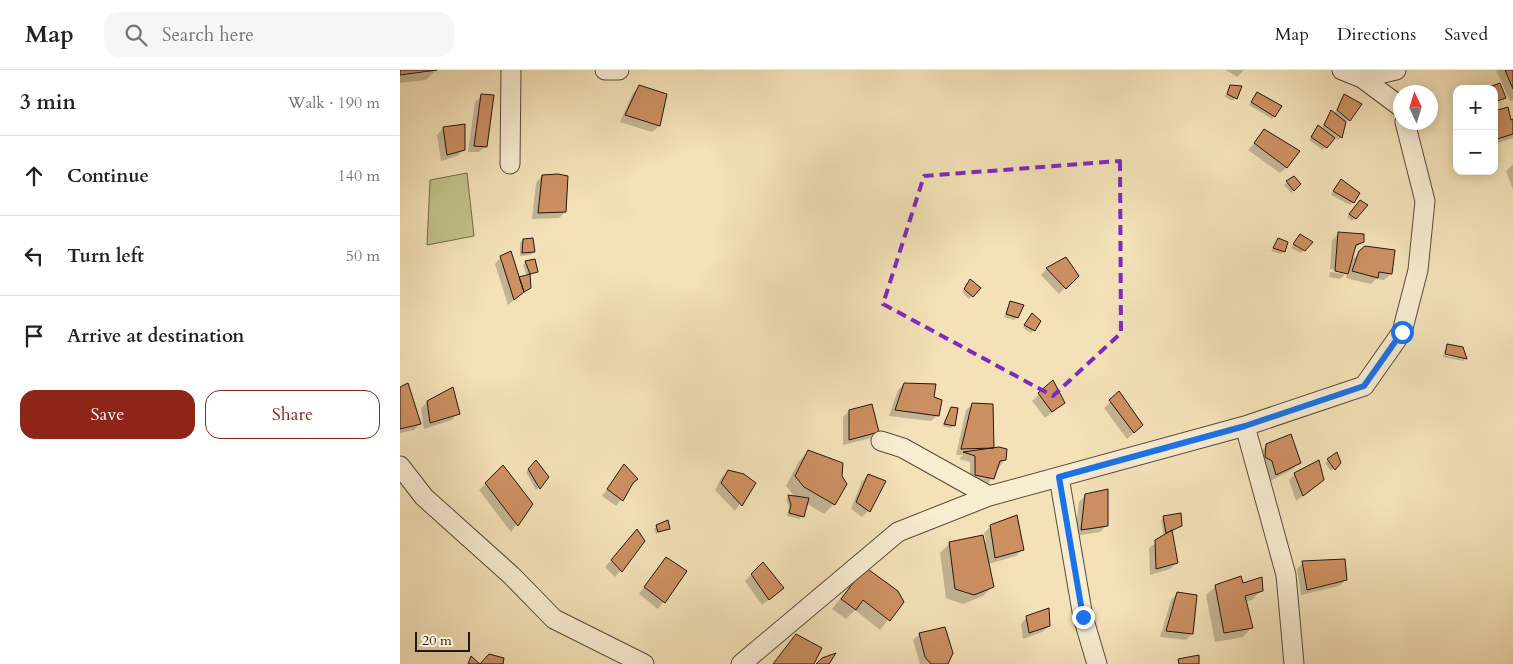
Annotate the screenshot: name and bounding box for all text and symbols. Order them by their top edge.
search box [104,12,454,57]
text: Map [25,18,74,51]
icon: search [122,21,150,49]
text: Search here [162,22,254,48]
text: Map [1275,22,1309,47]
text: Directions [1337,22,1416,47]
text: Saved [1444,22,1488,47]
north arrow [1393,85,1438,130]
map controls [1453,85,1498,175]
button: + [1453,85,1498,130]
text: 3 min [20,88,76,117]
text: Walk · 190 m [288,92,380,114]
button: − [1453,130,1498,175]
icon: ahead [20,162,48,190]
text: Continue [67,163,149,189]
text: 140 m [338,165,380,187]
icon: left [20,242,48,270]
text: Turn left [67,243,144,269]
text: 50 m [346,245,380,267]
route start [1391,321,1414,344]
icon: arrive [20,322,48,350]
text: Arrive at destination [67,323,244,349]
button: Save [20,390,195,439]
button: Share [205,390,380,439]
route end [1072,606,1095,629]
scale bar [415,629,470,652]
text: 20 m [422,631,452,650]

